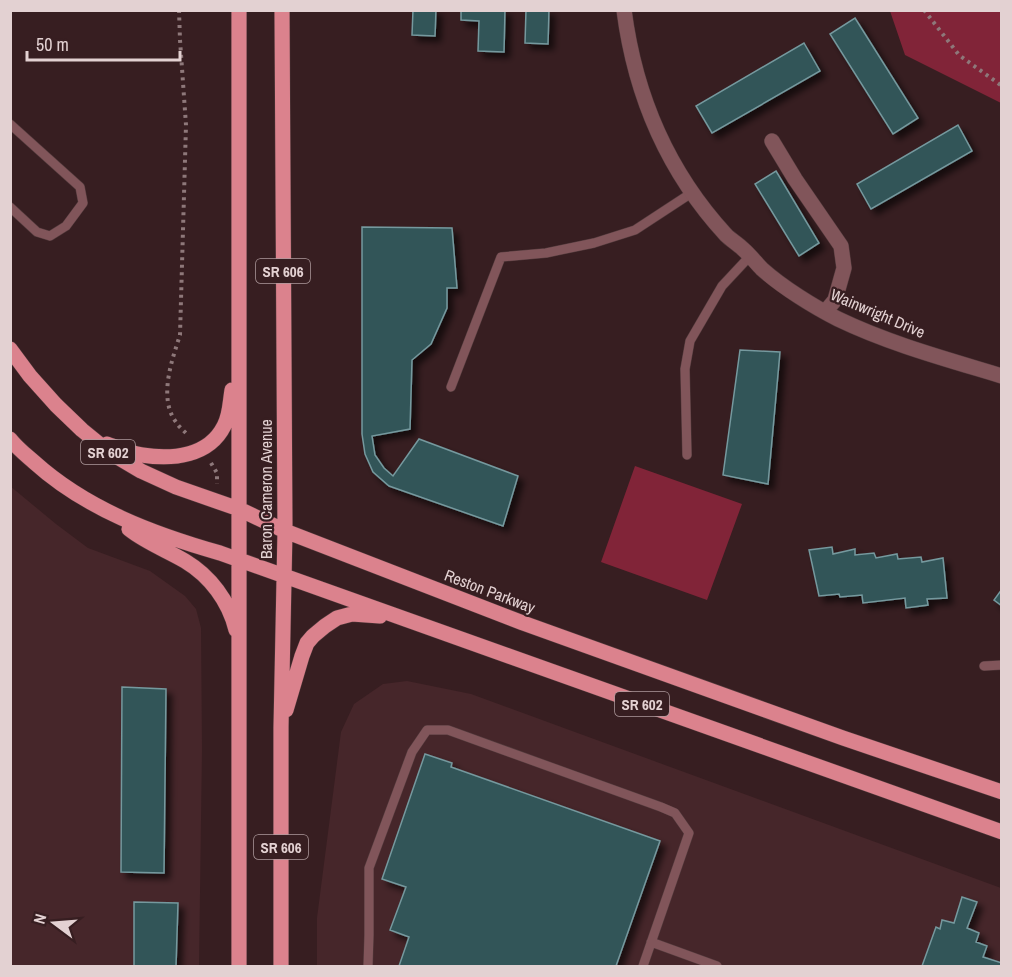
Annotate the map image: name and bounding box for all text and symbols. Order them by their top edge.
scale bar [27,24,180,62]
text: 50 m [36,32,69,57]
road number: SR 606 [256,259,310,283]
street label: Wainwright Drive [827,283,929,343]
street label: Baron Cameron Avenue [255,419,277,559]
road number: SR 602 [81,440,135,464]
street label: Reston Parkway [441,564,539,619]
road number: SR 602 [615,692,669,716]
road number: SR 606 [254,835,308,859]
north arrow [24,893,84,953]
text: N [28,911,51,926]

